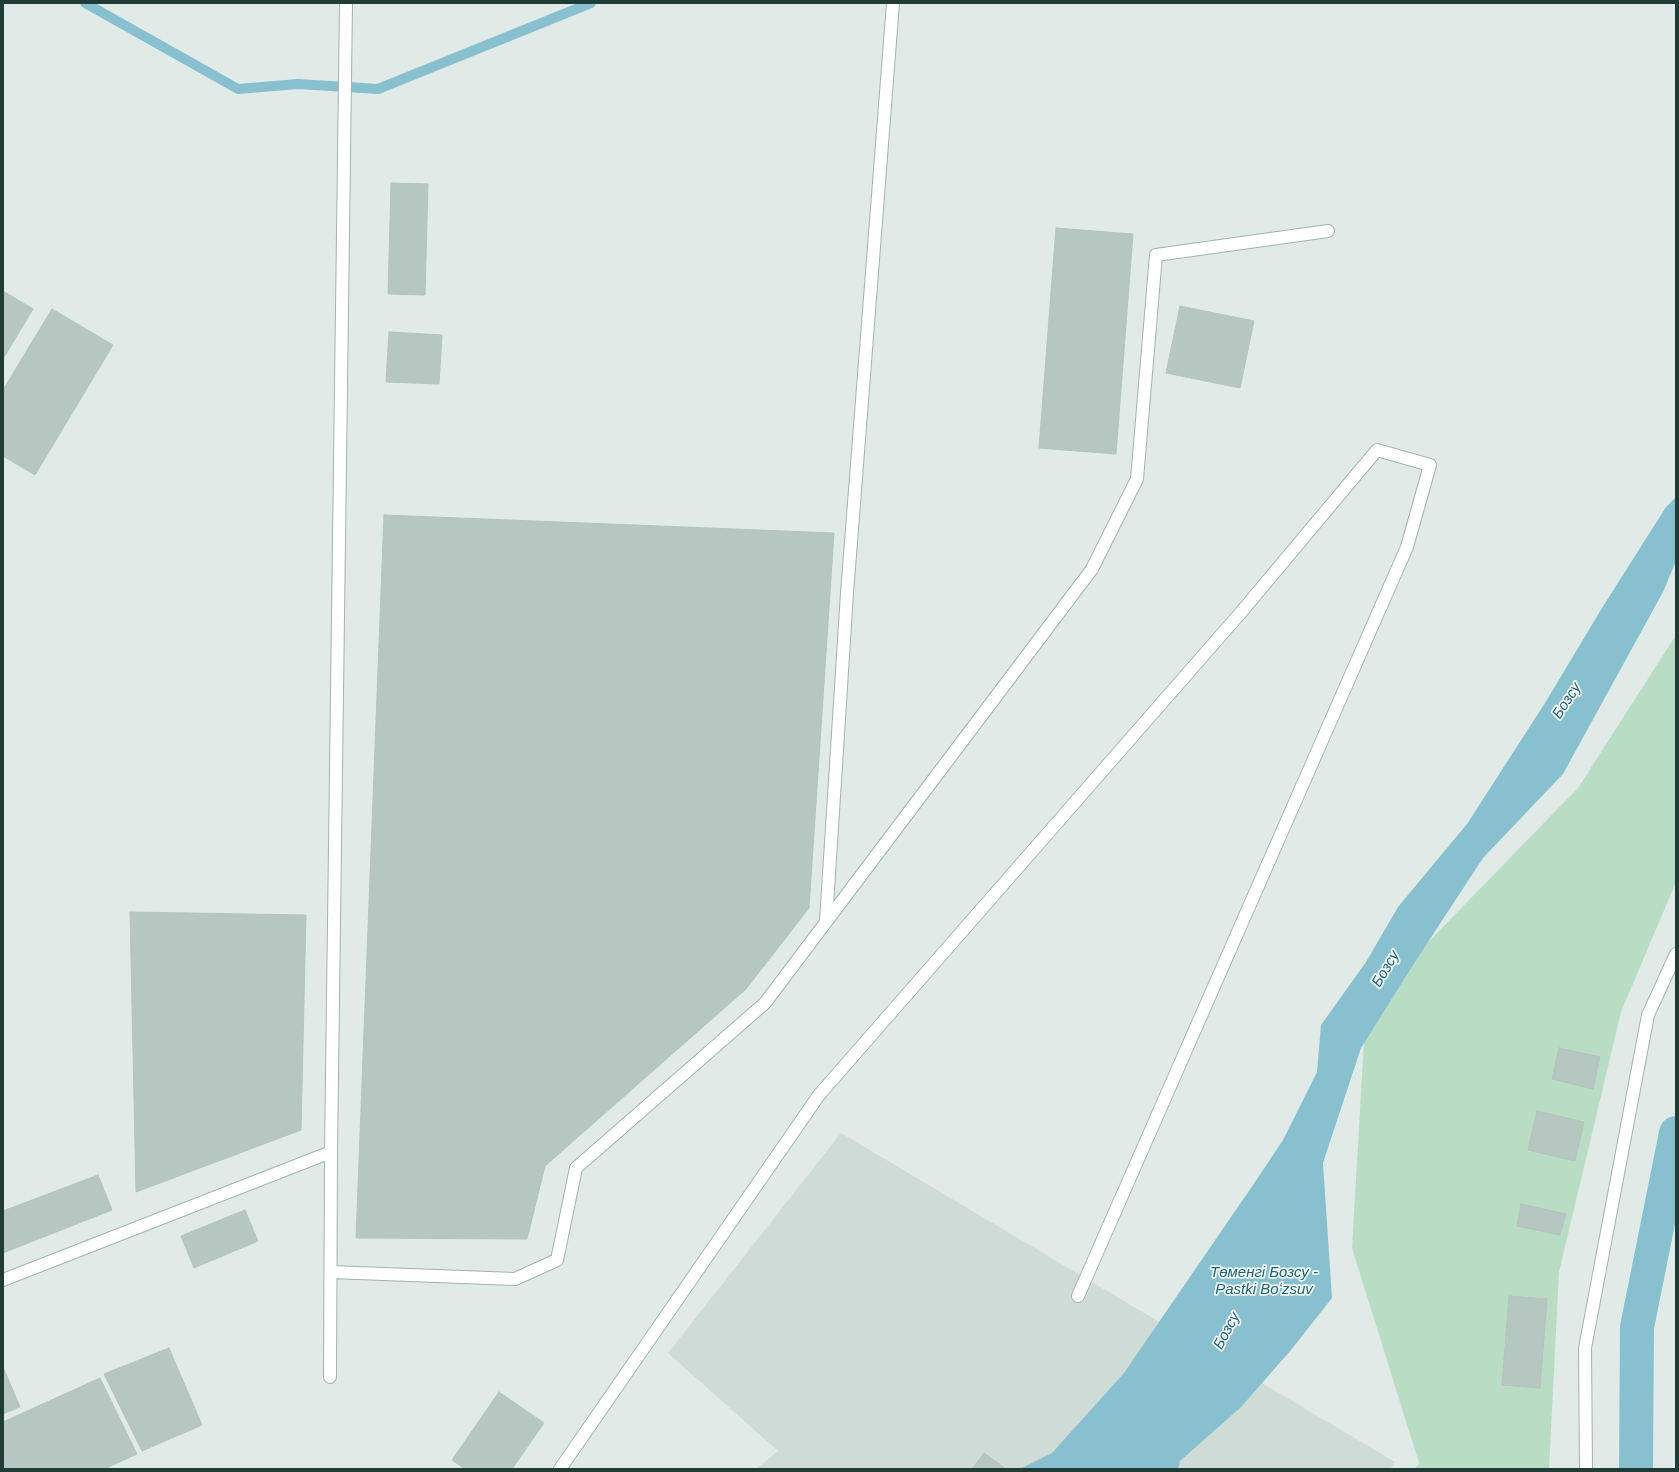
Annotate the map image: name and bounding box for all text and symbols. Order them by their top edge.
water label: Бозсу [1549,680,1585,722]
water label: Бозсу [1368,947,1404,991]
water label: Төменгі Бозсу - Pastki Boʻzsuv [1210,1264,1318,1299]
water label: Бозсу [1210,1309,1244,1353]

